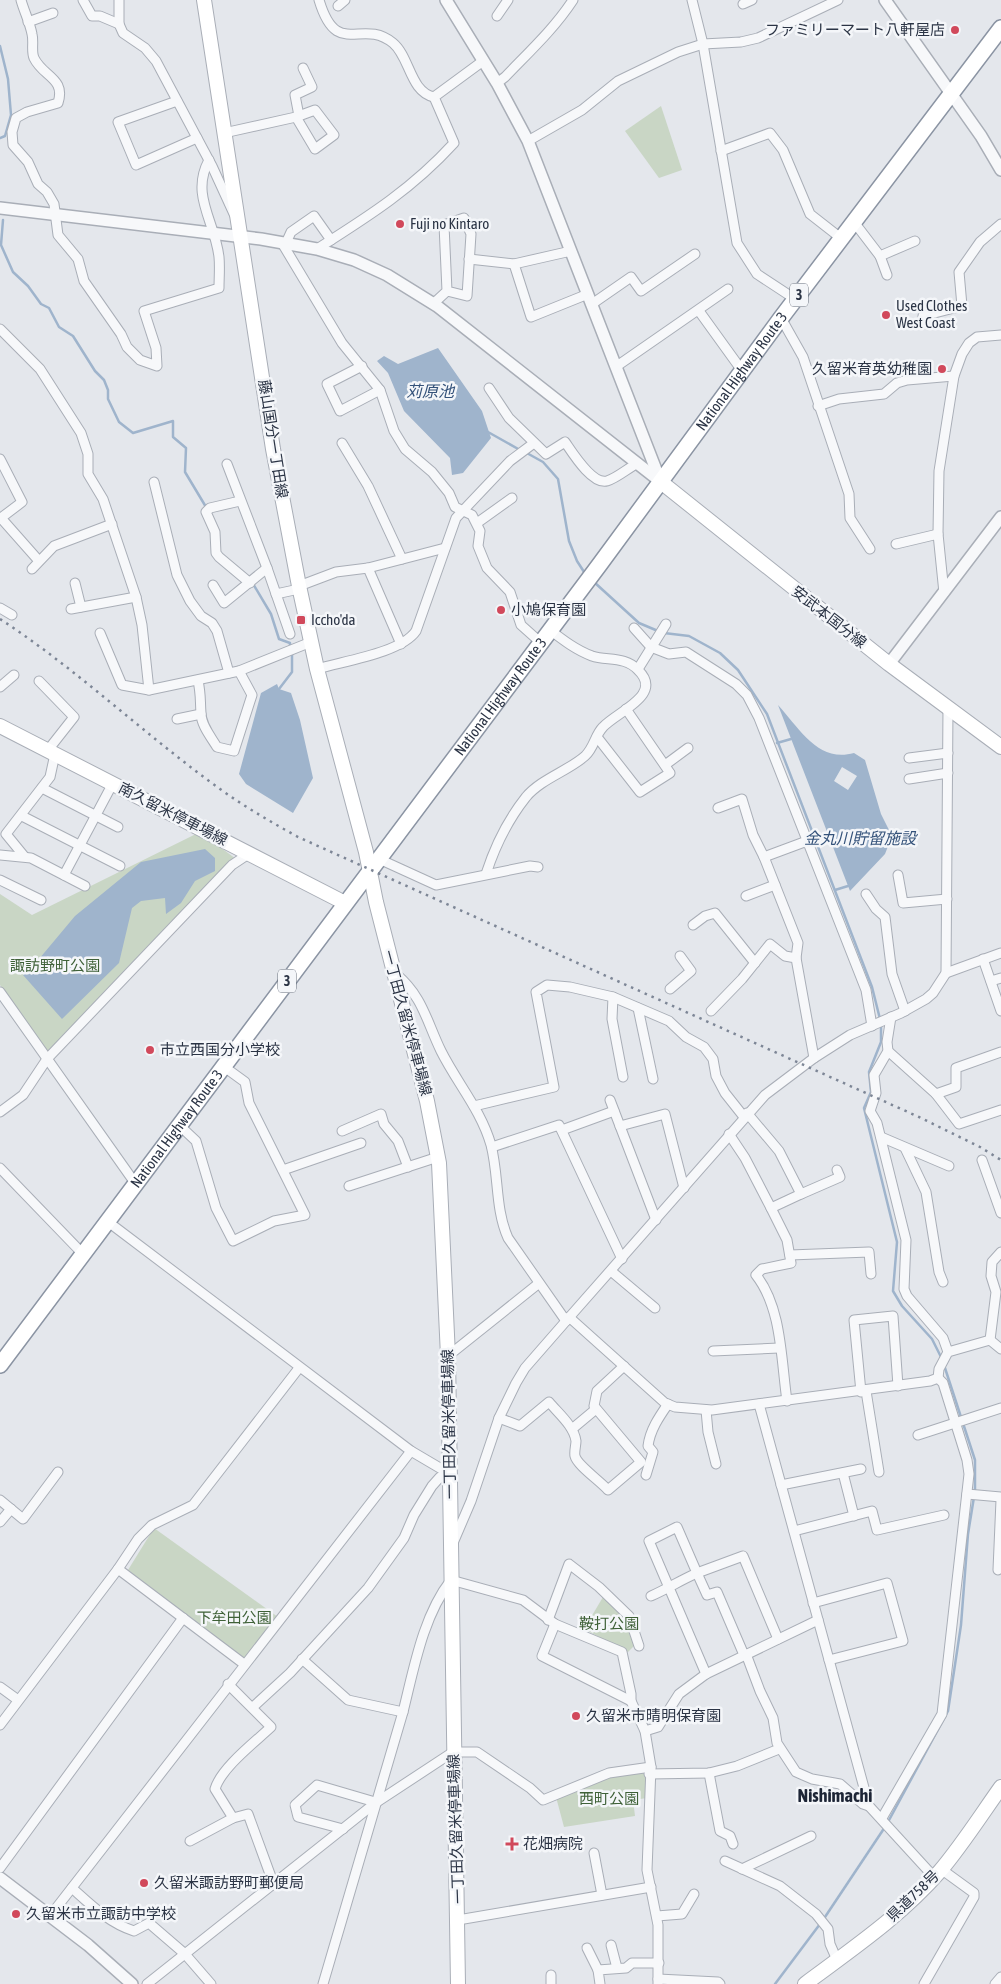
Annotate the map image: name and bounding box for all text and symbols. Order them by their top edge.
place label: ファミリーマート八軒屋店 [765,21,945,38]
marker: ファミリーマート八軒屋店 [949,24,961,36]
place label: Fuji no Kintaro [410,215,489,232]
marker: Fuji no Kintaro [394,218,406,230]
road number: 3 [790,284,808,306]
place label: Used Clothes West Coast [896,297,967,331]
street label: National Highway Route 3 [692,308,791,434]
marker: Used Clothes West Coast [880,309,892,321]
place label: 久留米育英幼稚園 [812,360,932,377]
marker: 久留米育英幼稚園 [936,363,948,375]
street label: 藤山国分一丁田線 [256,378,291,500]
water label: 苅原池 [406,382,456,400]
street label: 安武本国分線 [789,582,870,651]
place label: 小鳩保育園 [511,601,586,618]
marker: 小鳩保育園 [495,604,507,616]
place label: Iccho'da [311,611,356,628]
marker: Iccho'da [295,614,307,626]
street label: National Highway Route 3 [451,634,550,759]
street label: 南久留米停車場線 [116,779,231,848]
water label: 金丸川貯留施設 [804,829,918,847]
street label: 一丁田久留米停車場線 [380,948,435,1098]
park label: 諏訪野町公園 [10,957,100,974]
road number: 3 [278,969,296,992]
place label: 市立西国分小学校 [160,1041,280,1058]
marker: 市立西国分小学校 [144,1044,156,1056]
street label: National Highway Route 3 [127,1066,226,1191]
street label: 一丁田久留米停車場線 [439,1349,458,1499]
park label: 下牟田公園 [196,1609,272,1626]
park label: 鞍打公園 [579,1615,639,1632]
place label: 久留米市晴明保育園 [586,1707,721,1724]
marker: 久留米市晴明保育園 [570,1710,582,1722]
street label: 一丁田久留米停車場線 [444,1754,467,1904]
district label: Nishimachi [798,1785,872,1806]
park label: 西町公園 [579,1790,639,1807]
place label: 花畑病院 [523,1835,583,1852]
marker: 花畑病院 [505,1837,519,1851]
street label: 県道758号 [883,1867,942,1925]
place label: 久留米諏訪野町郵便局 [154,1874,304,1891]
marker: 久留米諏訪野町郵便局 [138,1877,150,1889]
place label: 久留米市立諏訪中学校 [26,1905,176,1922]
marker: 久留米市立諏訪中学校 [10,1908,22,1920]

